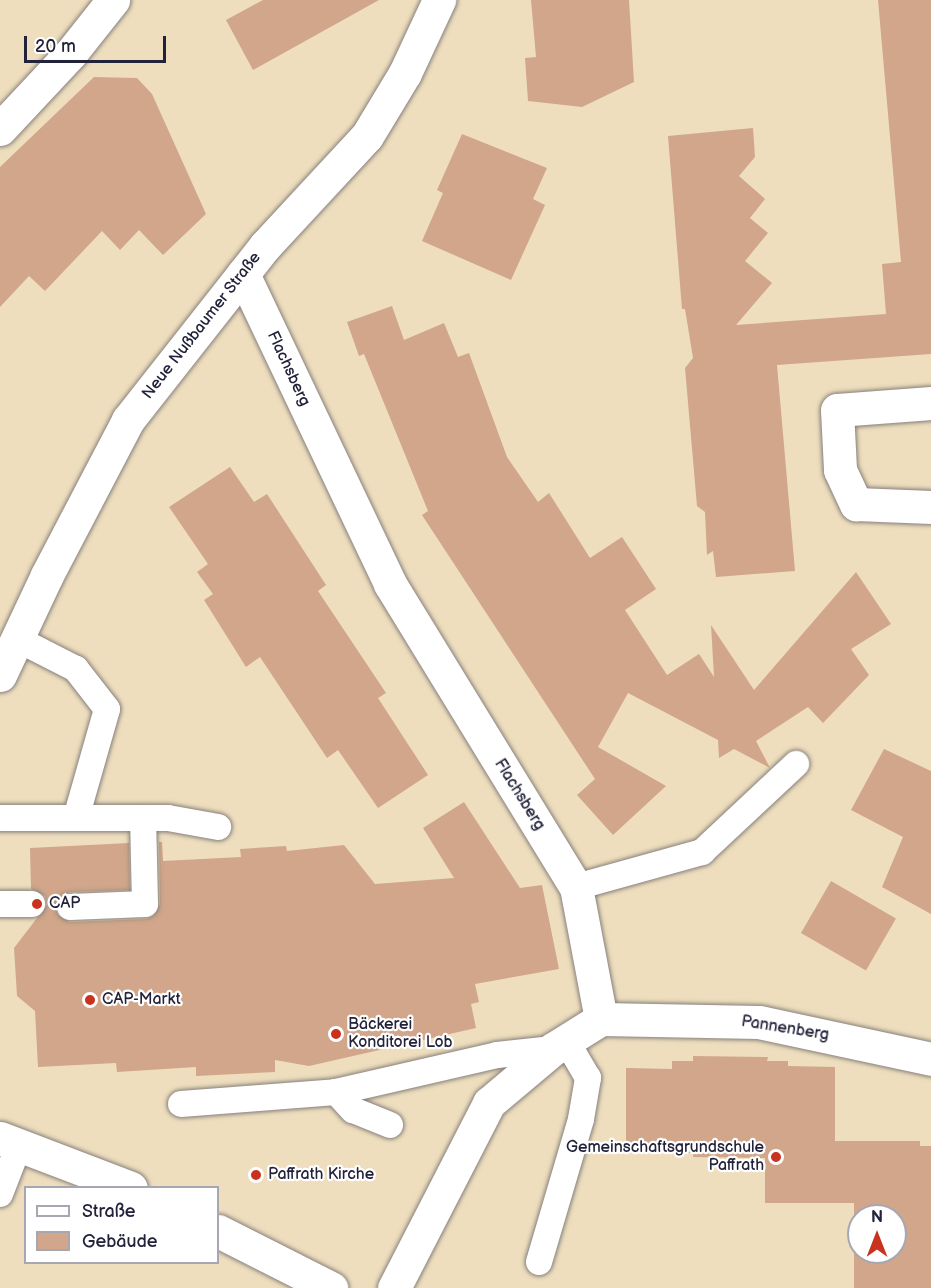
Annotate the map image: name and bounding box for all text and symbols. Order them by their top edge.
scale bar [27,24,170,62]
text: 20 m [35,36,76,57]
street label: Neue Nußbaumer Straße [139,249,265,403]
street label: Flachsberg [262,328,314,410]
street label: Flachsberg [490,756,548,834]
place label: CAP [49,894,80,914]
marker: CAP [30,897,44,911]
place label: CAP-Markt [102,990,181,1010]
marker: CAP-Markt [83,993,97,1007]
street label: Pannenberg [740,1013,830,1045]
place label: Bäckerei Konditorei Lob [348,1015,453,1053]
marker: Bäckerei Konditorei Lob [329,1027,343,1041]
place label: Gemeinschaftsgrundschule Paffrath [566,1138,764,1176]
marker: Gemeinschaftsgrundschule Paffrath [769,1150,783,1164]
place label: Paffrath Kirche [268,1165,374,1185]
marker: Paffrath Kirche [249,1168,263,1182]
legend [24,1186,219,1264]
text: Straße [82,1201,135,1222]
north arrow [847,1204,907,1264]
text: N [871,1208,883,1227]
text: Gebäude [82,1231,158,1252]

